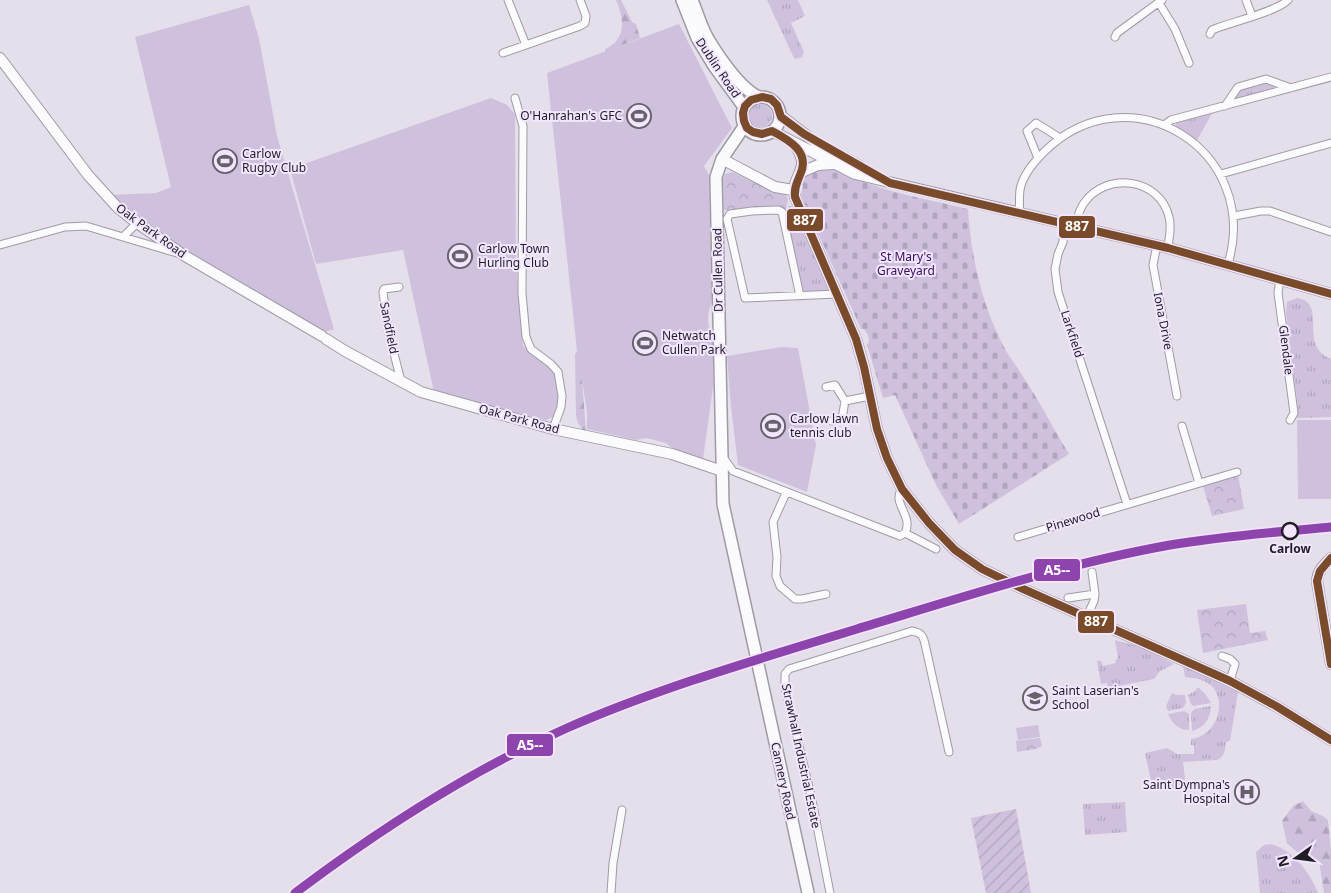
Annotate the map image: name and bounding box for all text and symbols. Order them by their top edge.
street label: Dublin Road [692,34,745,101]
sports icon: O'Hanrahan's GFC [626,103,652,129]
place label: O'Hanrahan's GFC [520,107,622,124]
place label: Carlow Rugby Club [242,145,306,176]
sports icon: Carlow Rugby Club [212,148,238,174]
street label: Oak Park Road [113,199,190,262]
line badge: 887 [786,208,824,232]
text: 887 [793,210,817,229]
line badge: 887 [1058,215,1096,239]
text: 887 [1065,216,1089,235]
street label: Dr Cullen Road [708,228,727,312]
place label: Carlow Town Hurling Club [478,240,550,271]
sports icon: Carlow Town Hurling Club [447,243,473,269]
park label: St Mary's Graveyard [877,248,935,279]
street label: Iona Drive [1150,291,1177,351]
street label: Sandfield [376,300,403,355]
street label: Larkfield [1057,308,1088,360]
street label: Glendale [1275,324,1298,376]
place label: Netwatch Cullen Park [662,327,726,358]
sports icon: Netwatch Cullen Park [632,330,658,356]
street label: Oak Park Road [477,400,561,437]
place label: Carlow lawn tennis club [790,410,859,441]
sports icon: Carlow lawn tennis club [760,413,786,439]
street label: Pinewood [1044,503,1102,536]
marker: Carlow [1281,522,1299,540]
place label: Carlow [1269,540,1311,557]
line badge: A5-- [1033,558,1081,582]
text: A5-- [1044,560,1071,579]
line badge: 887 [1077,610,1115,634]
text: 887 [1084,611,1108,630]
street label: Strawhall Industrial Estate [778,682,825,830]
place label: Saint Laserian's School [1052,682,1139,713]
school or university icon: Saint Laserian's School [1022,685,1048,711]
line badge: A5-- [506,733,554,757]
text: A5-- [517,735,544,754]
street label: Cannery Road [767,741,800,821]
place label: Saint Dympna's Hospital [1143,776,1230,807]
hospital icon: Saint Dympna's Hospital [1234,779,1260,805]
north arrow [1271,833,1321,883]
text: N [1272,853,1293,869]

